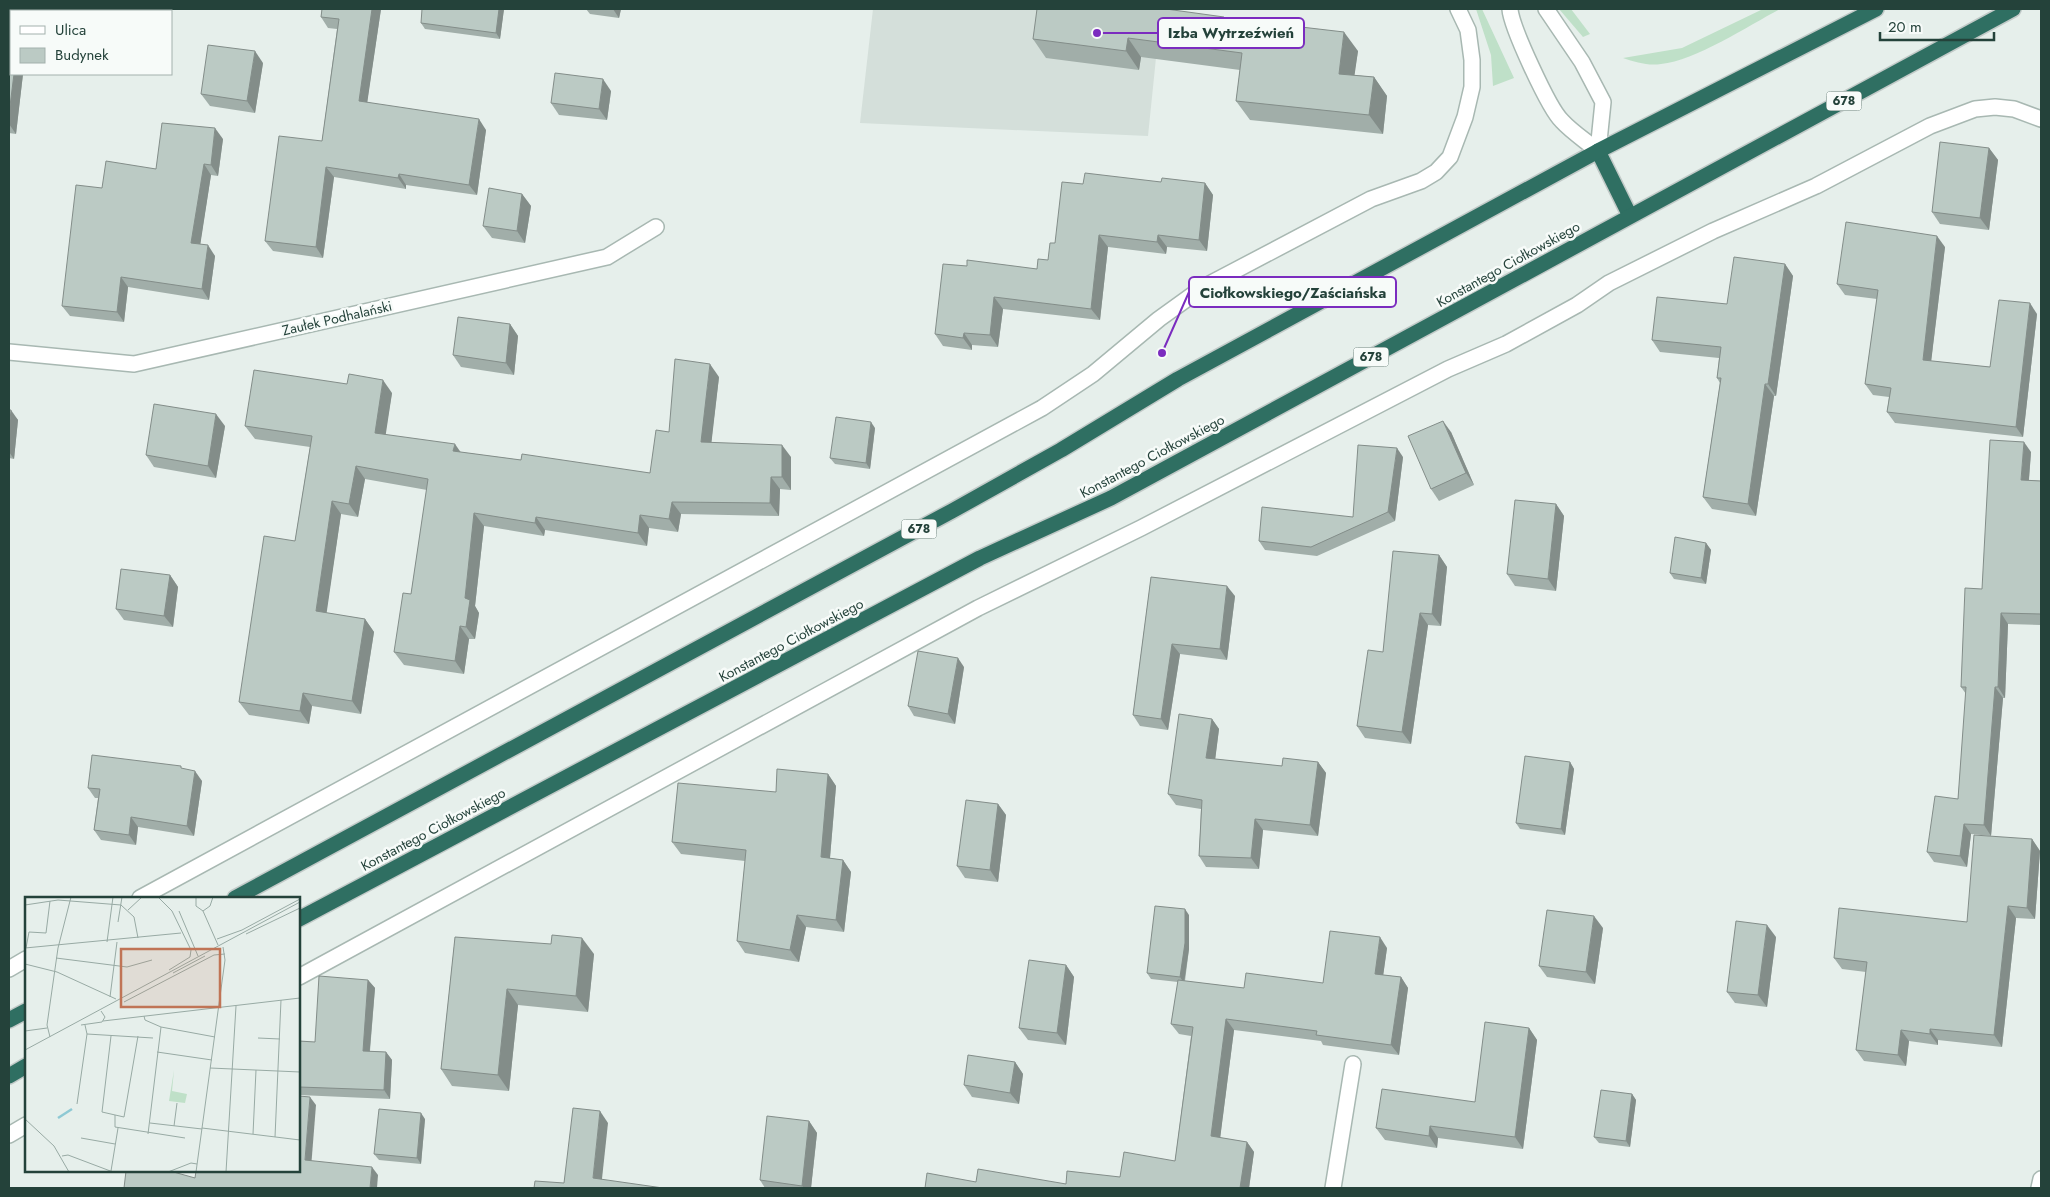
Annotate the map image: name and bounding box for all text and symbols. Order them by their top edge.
legend [10,10,172,75]
scale bar [1880,10,1994,42]
text: 20 m [1888,16,1922,38]
callout: Izba Wytrzeźwień [1158,18,1304,48]
text: Ulica [55,19,86,41]
text: Izba Wytrzeźwień [1168,22,1294,44]
text: Budynek [55,44,109,66]
road number: 678 [1826,92,1862,110]
street label: Konstantego Ciołkowskiego [1433,216,1584,312]
callout: Ciołkowskiego/Zaściańska [1189,277,1396,307]
text: Ciołkowskiego/Zaściańska [1200,282,1386,304]
street label: Zaułek Podhalański [280,296,394,340]
road number: 678 [1354,348,1388,367]
street label: Konstantego Ciołkowskiego [1076,409,1228,503]
road number: 678 [902,520,936,538]
street label: Konstantego Ciołkowskiego [715,593,867,687]
street label: Konstantego Ciołkowskiego [357,782,509,876]
inset map [25,897,300,1172]

